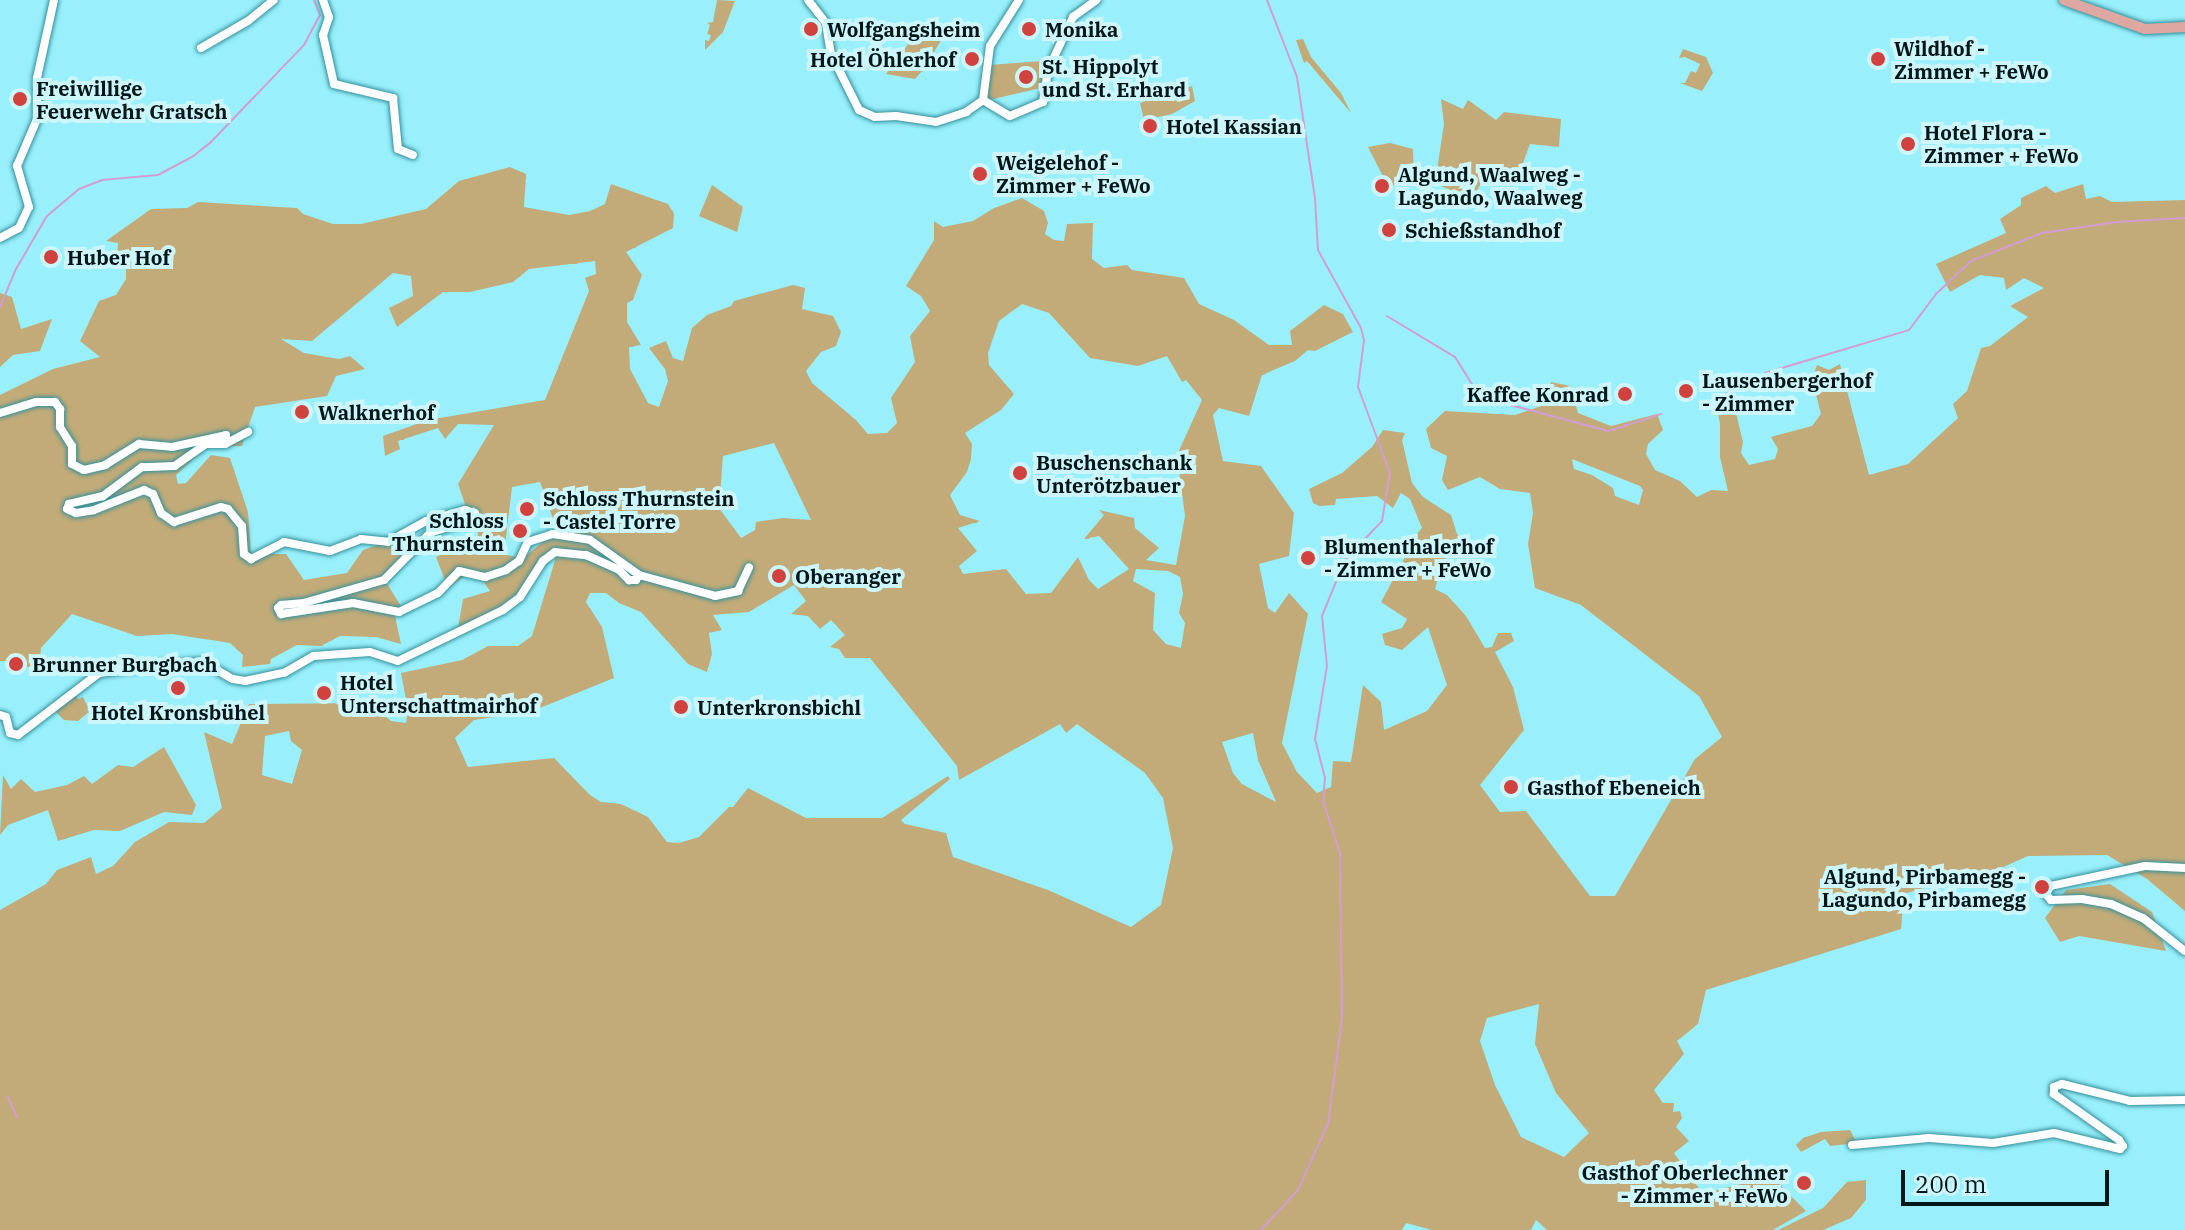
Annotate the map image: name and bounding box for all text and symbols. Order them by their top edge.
place label: Wolfgangsheim [827,17,980,41]
place label: Monika [1045,17,1118,41]
marker: Wolfgangsheim [802,20,820,38]
marker: Monika [1020,20,1038,38]
place label: Wildhof - Zimmer + FeWo [1894,36,2049,83]
place label: Hotel Öhlerhof [810,47,956,71]
marker: Hotel Öhlerhof [963,50,981,68]
marker: Wildhof - Zimmer + FeWo [1869,50,1887,68]
place label: St. Hippolyt und St. Erhard [1042,54,1186,101]
marker: St. Hippolyt und St. Erhard [1017,68,1035,86]
place label: Freiwillige Feuerwehr Gratsch [36,76,227,123]
marker: Freiwillige Feuerwehr Gratsch [11,90,29,108]
place label: Hotel Kassian [1166,114,1302,138]
marker: Hotel Kassian [1141,117,1159,135]
place label: Hotel Flora - Zimmer + FeWo [1924,120,2079,167]
marker: Hotel Flora - Zimmer + FeWo [1899,135,1917,153]
place label: Weigelehof - Zimmer + FeWo [996,150,1151,197]
place label: Algund, Waalweg - Lagundo, Waalweg [1398,162,1583,209]
marker: Weigelehof - Zimmer + FeWo [971,165,989,183]
marker: Algund, Waalweg - Lagundo, Waalweg [1373,177,1391,195]
place label: Schießstandhof [1405,218,1561,242]
marker: Schießstandhof [1380,221,1398,239]
place label: Huber Hof [67,245,170,269]
marker: Huber Hof [42,248,60,266]
place label: Lausenbergerhof - Zimmer [1702,368,1872,415]
place label: Kaffee Konrad [1467,382,1609,406]
marker: Lausenbergerhof - Zimmer [1677,382,1695,400]
marker: Kaffee Konrad [1616,385,1634,403]
place label: Walknerhof [318,400,435,424]
marker: Walknerhof [293,403,311,421]
place label: Buschenschank Unterötzbauer [1036,450,1192,497]
marker: Buschenschank Unterötzbauer [1011,464,1029,482]
place label: Schloss Thurnstein - Castel Torre [543,486,734,533]
marker: Schloss Thurnstein - Castel Torre [518,500,536,518]
place label: Schloss Thurnstein [392,508,504,555]
marker: Schloss Thurnstein [511,522,529,540]
place label: Blumenthalerhof - Zimmer + FeWo [1324,534,1493,581]
marker: Blumenthalerhof - Zimmer + FeWo [1299,549,1317,567]
place label: Oberanger [795,564,901,588]
marker: Oberanger [770,567,788,585]
place label: Brunner Burgbach [32,652,217,676]
marker: Brunner Burgbach [7,655,25,673]
place label: Hotel Unterschattmairhof [340,670,537,717]
marker: Hotel Kronsbühel [169,679,187,697]
marker: Hotel Unterschattmairhof [315,684,333,702]
place label: Unterkronsbichl [697,695,861,719]
marker: Unterkronsbichl [672,698,690,716]
place label: Hotel Kronsbühel [91,700,265,724]
place label: Gasthof Ebeneich [1527,775,1701,799]
marker: Gasthof Ebeneich [1502,778,1520,796]
place label: Algund, Pirbamegg - Lagundo, Pirbamegg [1822,864,2026,911]
marker: Algund, Pirbamegg - Lagundo, Pirbamegg [2033,878,2051,896]
scale bar [1905,1154,2113,1204]
place label: Gasthof Oberlechner - Zimmer + FeWo [1581,1160,1788,1207]
text: 200 m [1915,1168,1987,1200]
marker: Gasthof Oberlechner - Zimmer + FeWo [1795,1174,1813,1192]

